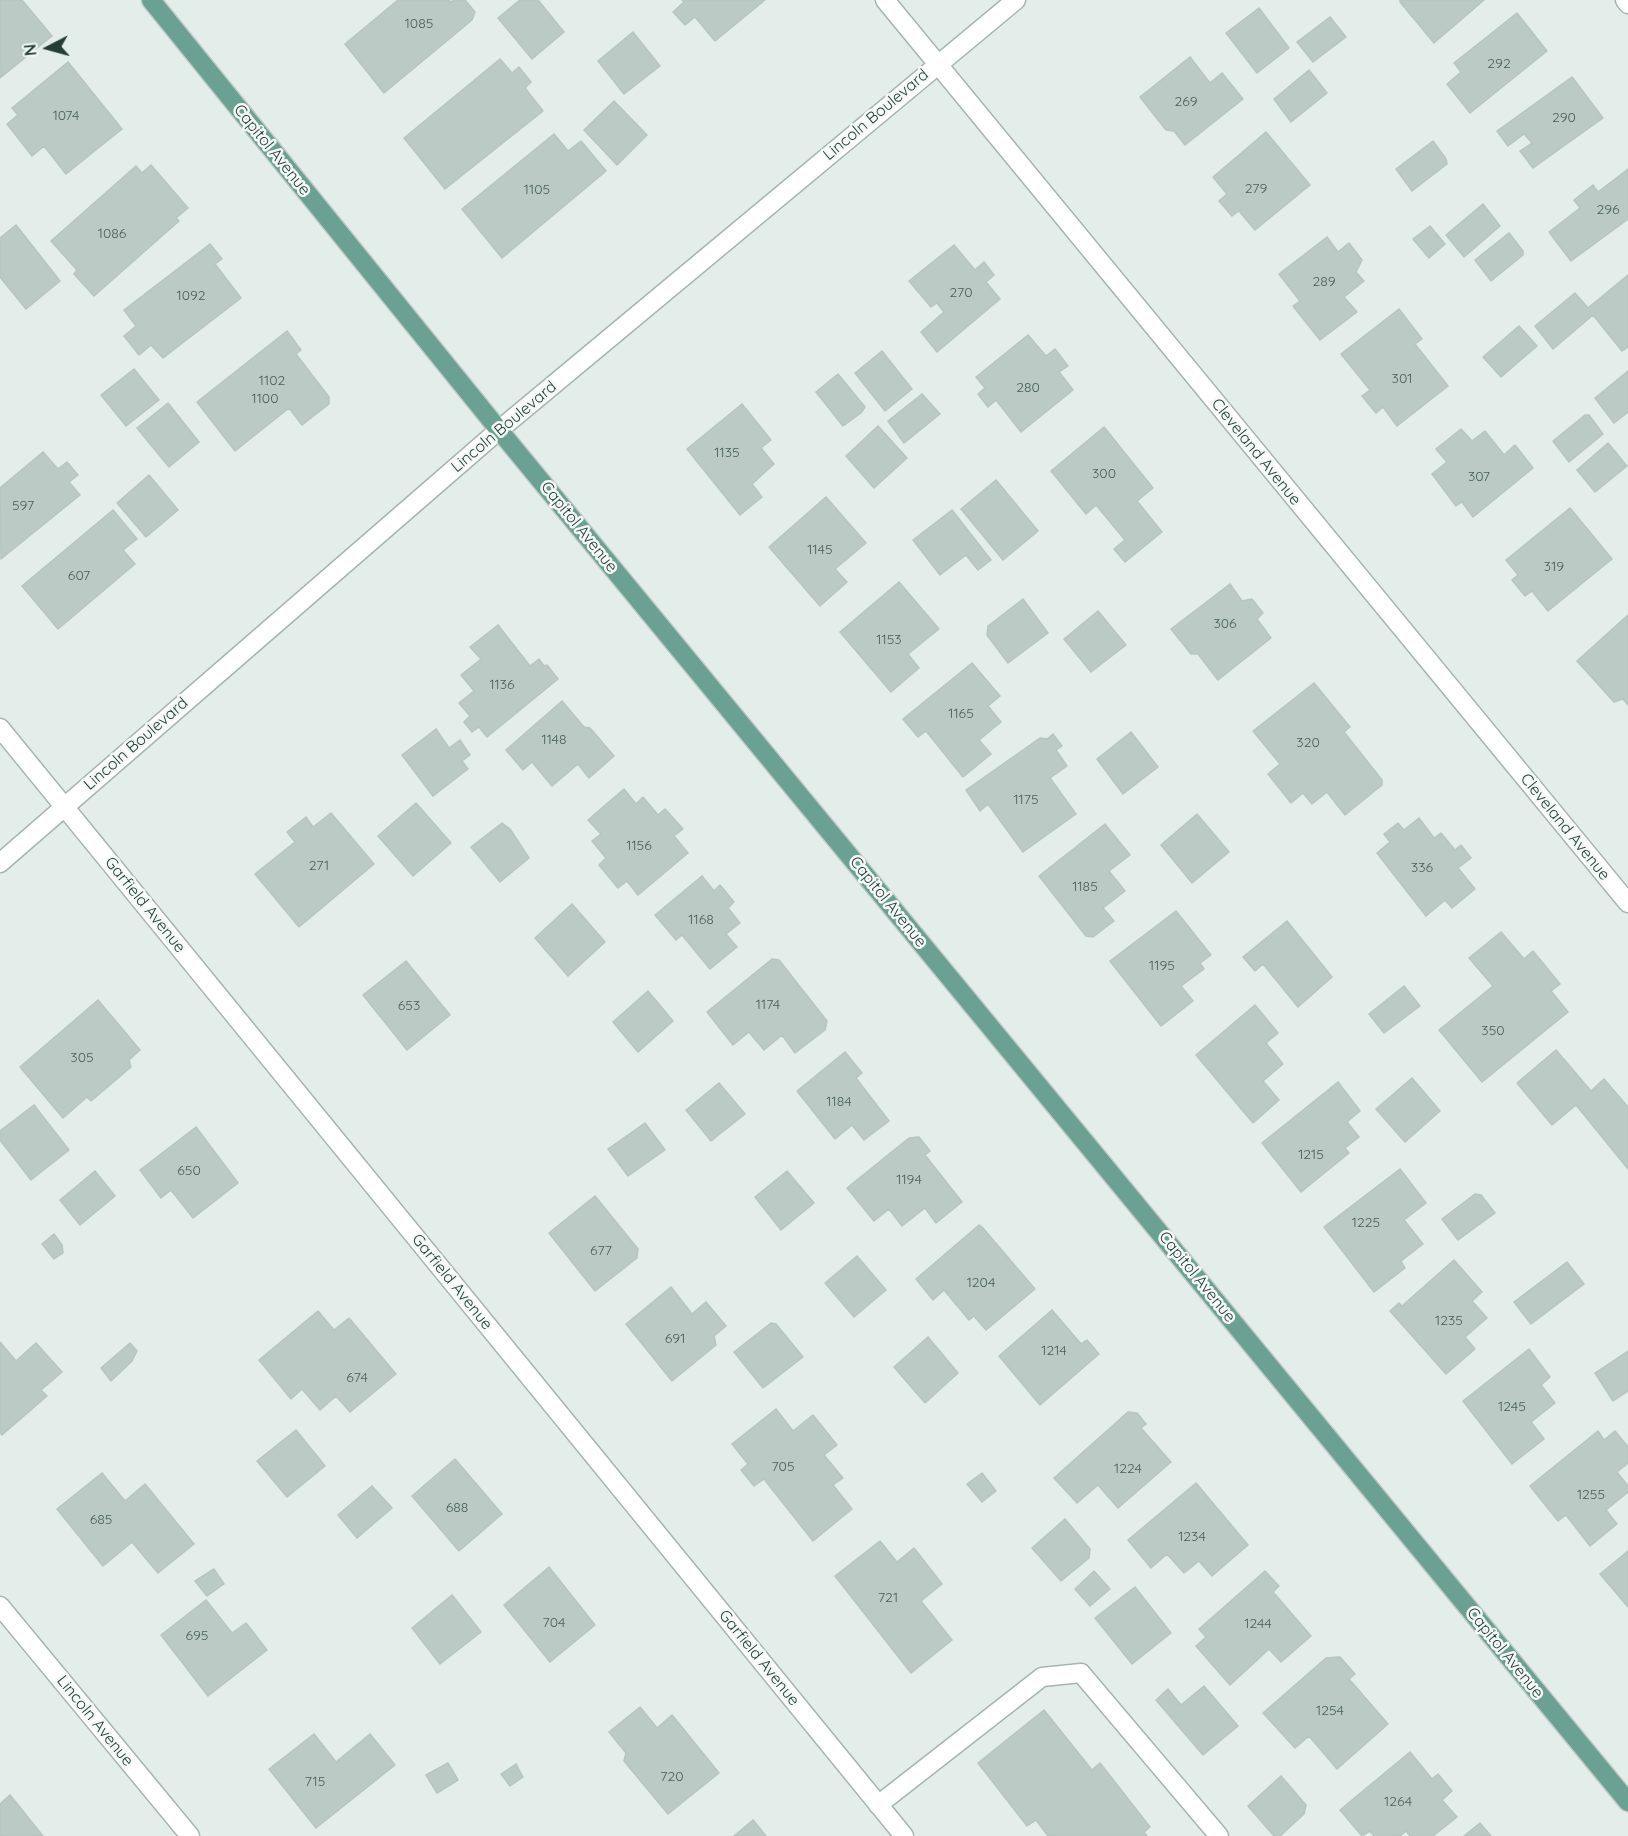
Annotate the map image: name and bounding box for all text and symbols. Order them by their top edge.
house number: 1085 [405,16,433,32]
north arrow [18,18,78,78]
text: N [20,43,41,57]
house number: 292 [1487,56,1511,72]
street label: Lincoln Boulevard [819,65,933,165]
house number: 269 [1174,94,1198,110]
street label: Capitol Avenue [230,101,314,199]
house number: 1074 [53,108,79,124]
house number: 290 [1552,110,1576,126]
house number: 279 [1245,181,1267,197]
house number: 1105 [524,182,550,198]
house number: 296 [1596,202,1620,218]
house number: 1086 [98,226,126,242]
house number: 289 [1312,274,1336,290]
house number: 270 [949,285,973,301]
house number: 1092 [176,288,206,304]
house number: 301 [1392,371,1412,387]
house number: 1102 [259,373,285,389]
street label: Lincoln Boulevard [447,377,561,477]
house number: 280 [1016,380,1040,396]
house number: 1100 [251,391,279,407]
street label: Cleveland Avenue [1207,395,1305,509]
house number: 1135 [714,445,740,461]
house number: 300 [1092,466,1116,482]
house number: 307 [1468,469,1490,485]
street label: Capitol Avenue [537,478,621,576]
house number: 597 [12,498,34,514]
house number: 1145 [807,542,833,558]
house number: 319 [1544,559,1564,575]
house number: 607 [68,568,90,584]
house number: 306 [1213,616,1237,632]
house number: 1153 [876,632,902,648]
house number: 1136 [489,677,515,693]
street label: Lincoln Boulevard [80,694,192,794]
house number: 1165 [948,706,974,722]
house number: 1148 [541,732,567,748]
house number: 320 [1296,735,1320,751]
street label: Cleveland Avenue [1516,770,1614,884]
house number: 1175 [1013,792,1039,808]
house number: 1156 [626,838,652,854]
street label: Garfield Avenue [101,853,189,957]
street label: Capitol Avenue [846,853,930,951]
house number: 271 [309,858,329,874]
house number: 336 [1411,860,1433,876]
house number: 1185 [1072,879,1098,895]
house number: 1168 [688,912,714,928]
house number: 1195 [1149,958,1175,974]
house number: 1174 [756,997,780,1013]
house number: 653 [398,998,420,1014]
house number: 350 [1481,1023,1505,1039]
house number: 305 [70,1050,94,1066]
house number: 1184 [826,1094,852,1110]
house number: 1215 [1298,1147,1324,1163]
house number: 650 [177,1163,201,1179]
house number: 1194 [896,1172,922,1188]
house number: 1225 [1352,1215,1380,1231]
street label: Capitol Avenue [1155,1228,1239,1326]
street label: Garfield Avenue [408,1230,496,1334]
house number: 677 [590,1243,612,1259]
house number: 1204 [967,1275,995,1291]
house number: 1235 [1435,1313,1463,1329]
house number: 691 [665,1331,685,1347]
house number: 1214 [1041,1343,1067,1359]
house number: 674 [346,1370,368,1386]
house number: 1245 [1498,1399,1526,1415]
house number: 705 [771,1459,795,1475]
house number: 1224 [1114,1461,1142,1477]
house number: 1255 [1577,1487,1605,1503]
house number: 688 [446,1500,468,1516]
house number: 685 [90,1512,112,1528]
house number: 1234 [1178,1529,1206,1545]
house number: 721 [878,1590,898,1606]
street label: Capitol Avenue [1463,1604,1547,1702]
street label: Garfield Avenue [715,1606,803,1710]
house number: 704 [543,1615,565,1631]
house number: 1244 [1244,1616,1272,1632]
house number: 695 [186,1628,208,1644]
street label: Lincoln Avenue [53,1672,137,1770]
house number: 1254 [1316,1703,1344,1719]
house number: 720 [660,1769,684,1785]
house number: 715 [305,1774,325,1790]
house number: 1264 [1384,1794,1412,1810]

